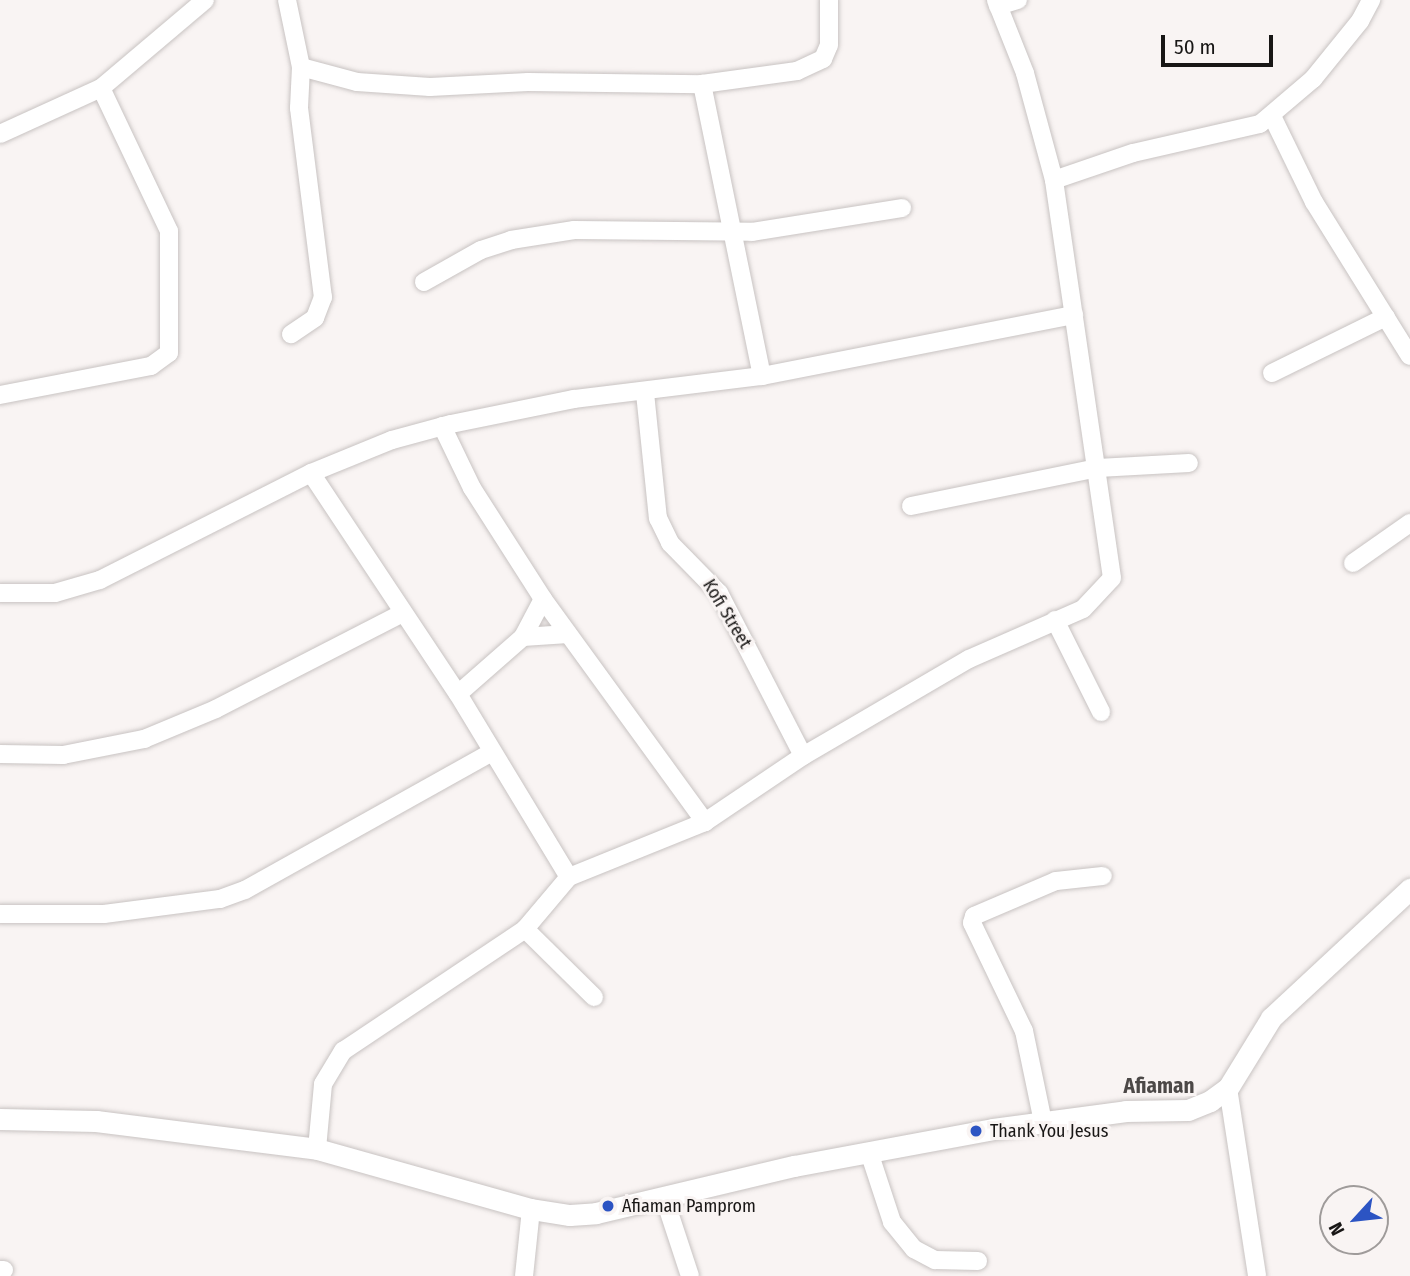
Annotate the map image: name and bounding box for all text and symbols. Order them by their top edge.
scale bar [1165,21,1277,65]
text: 50 m [1174,34,1216,60]
street label: Kofi Street [698,576,756,652]
district label: Afiaman [1124,1073,1194,1099]
place label: Thank You Jesus [990,1120,1108,1142]
marker: Thank You Jesus [968,1123,984,1139]
north arrow [1319,1185,1389,1255]
place label: Afiaman Pamprom [622,1195,756,1217]
marker: Afiaman Pamprom [600,1198,616,1214]
text: N [1324,1219,1349,1239]

